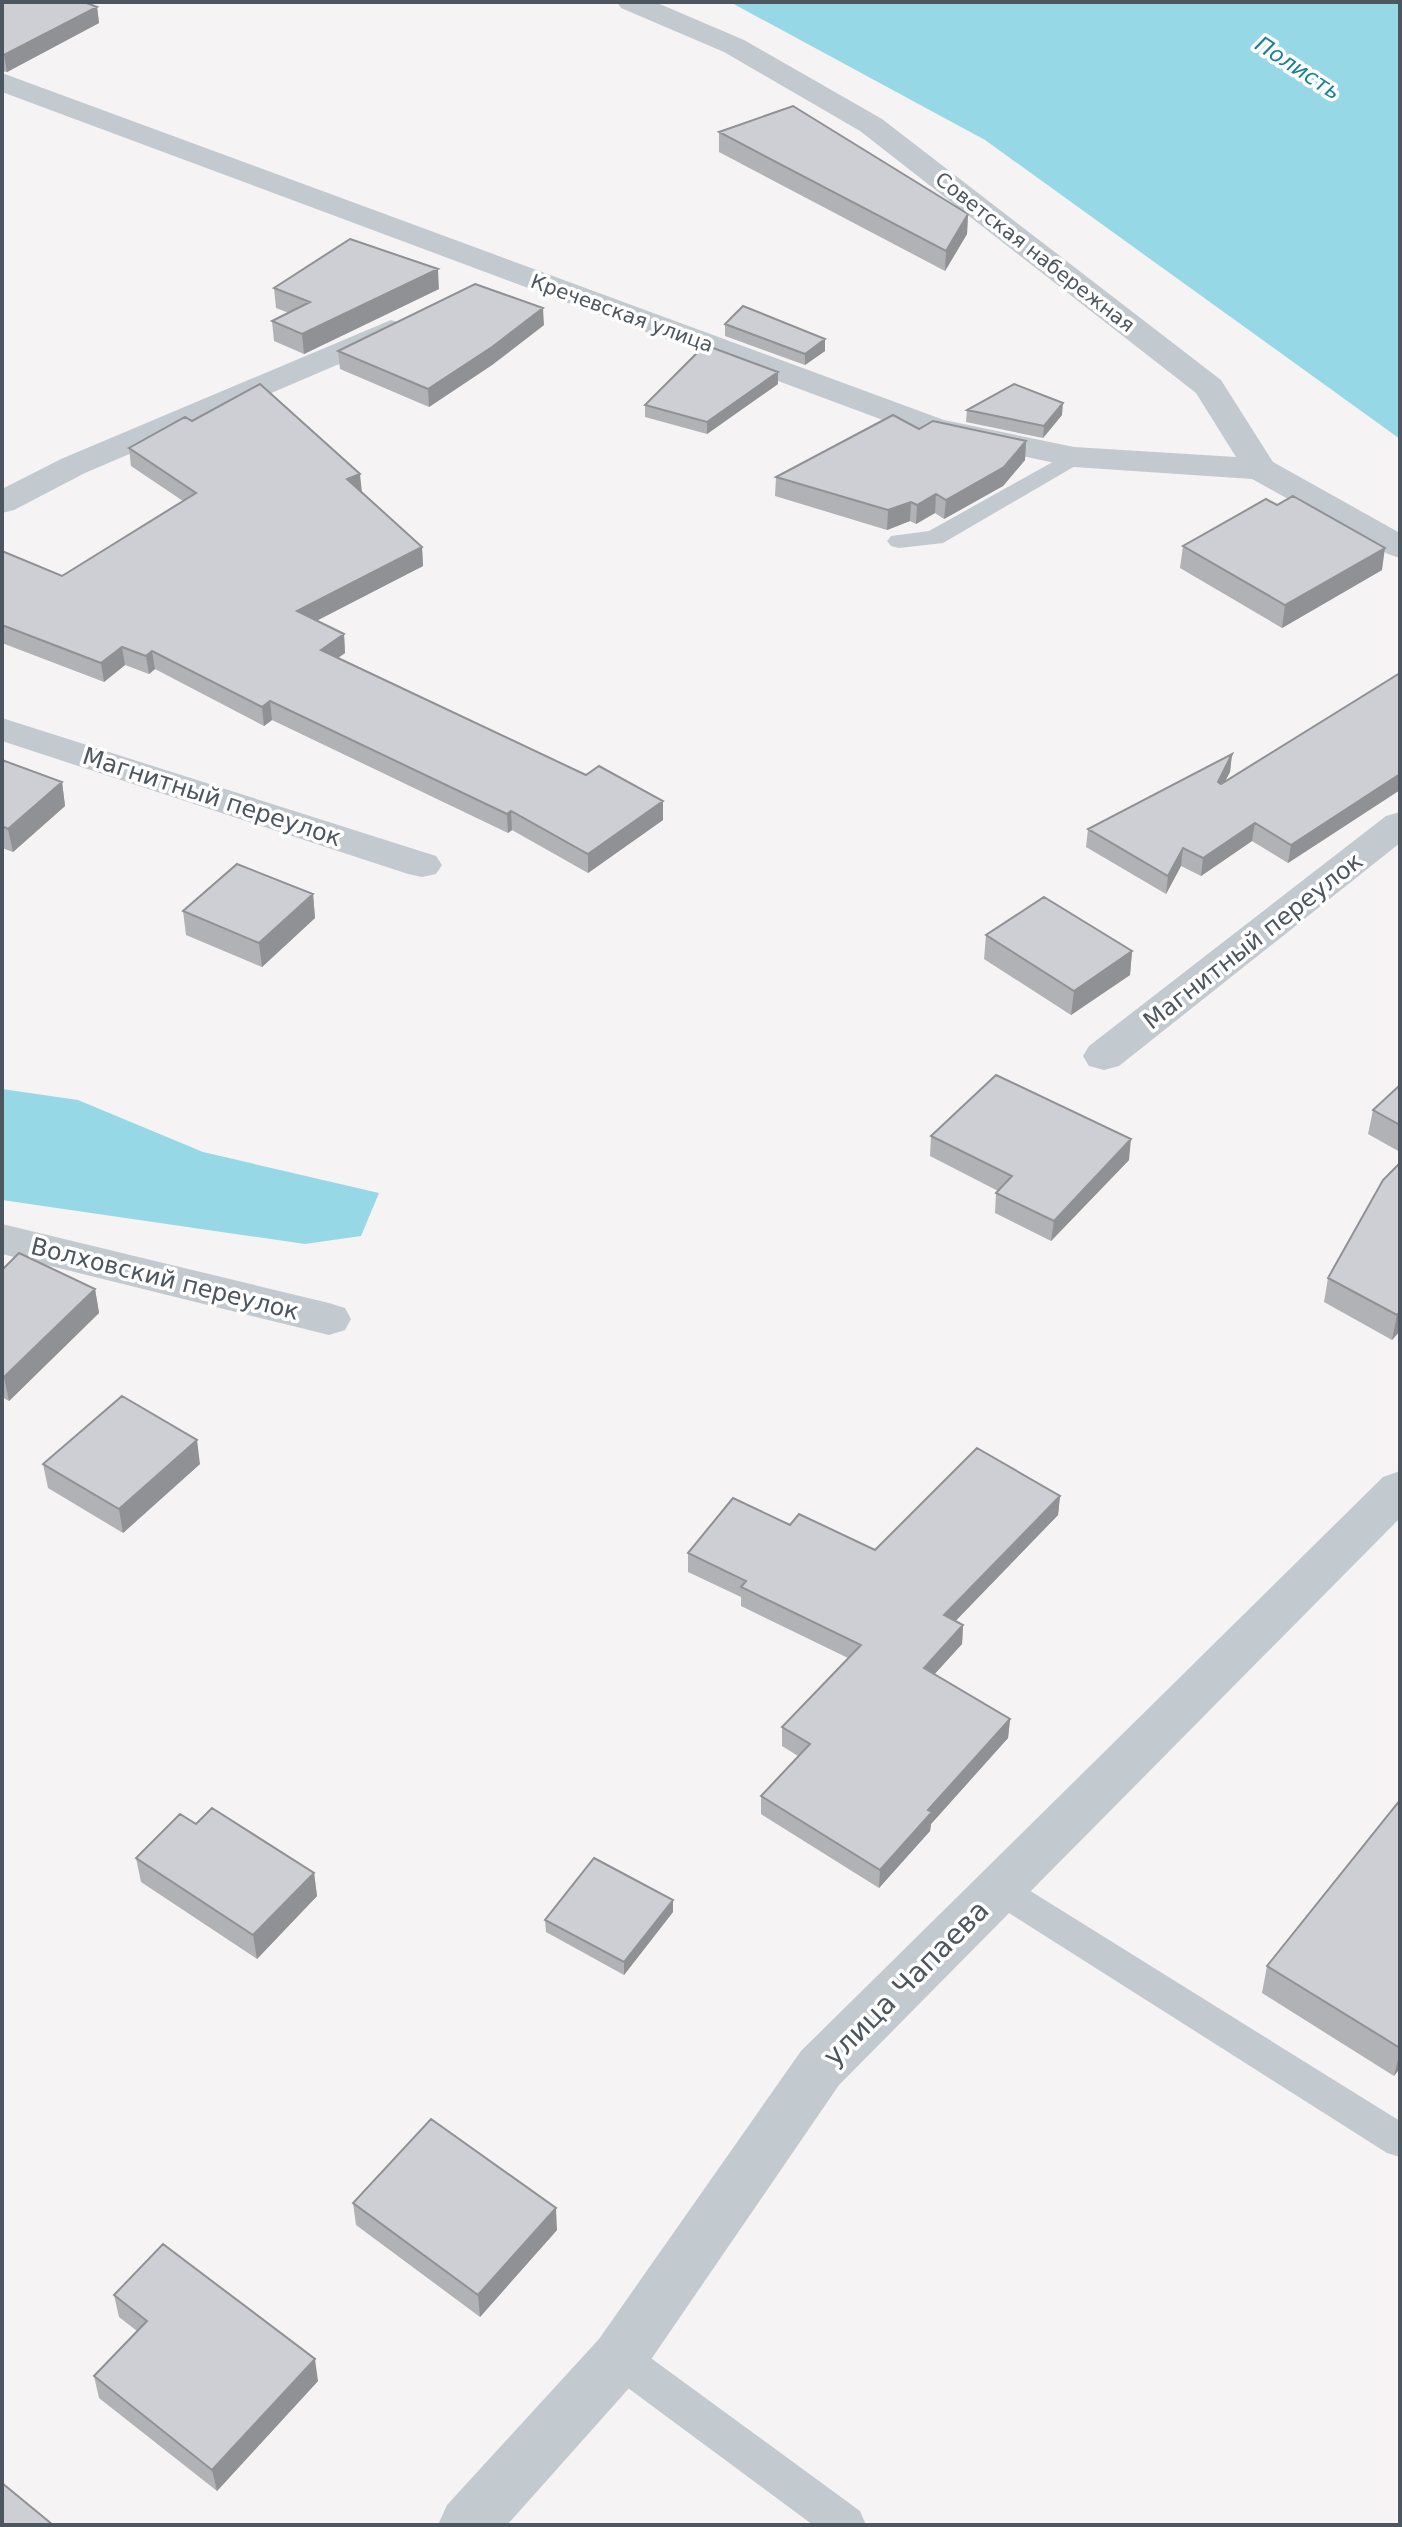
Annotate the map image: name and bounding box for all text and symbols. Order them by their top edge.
water label: Полисть [1251,31,1345,105]
street label: Советская набережная [931,167,1139,337]
street label: Кречевская улица [528,269,716,357]
street label: Магнитный переулок [79,742,345,852]
street label: Магнитный переулок [1138,847,1368,1035]
street label: Волховский переулок [28,1232,302,1326]
street label: улица Чапаева [816,1893,996,2073]

